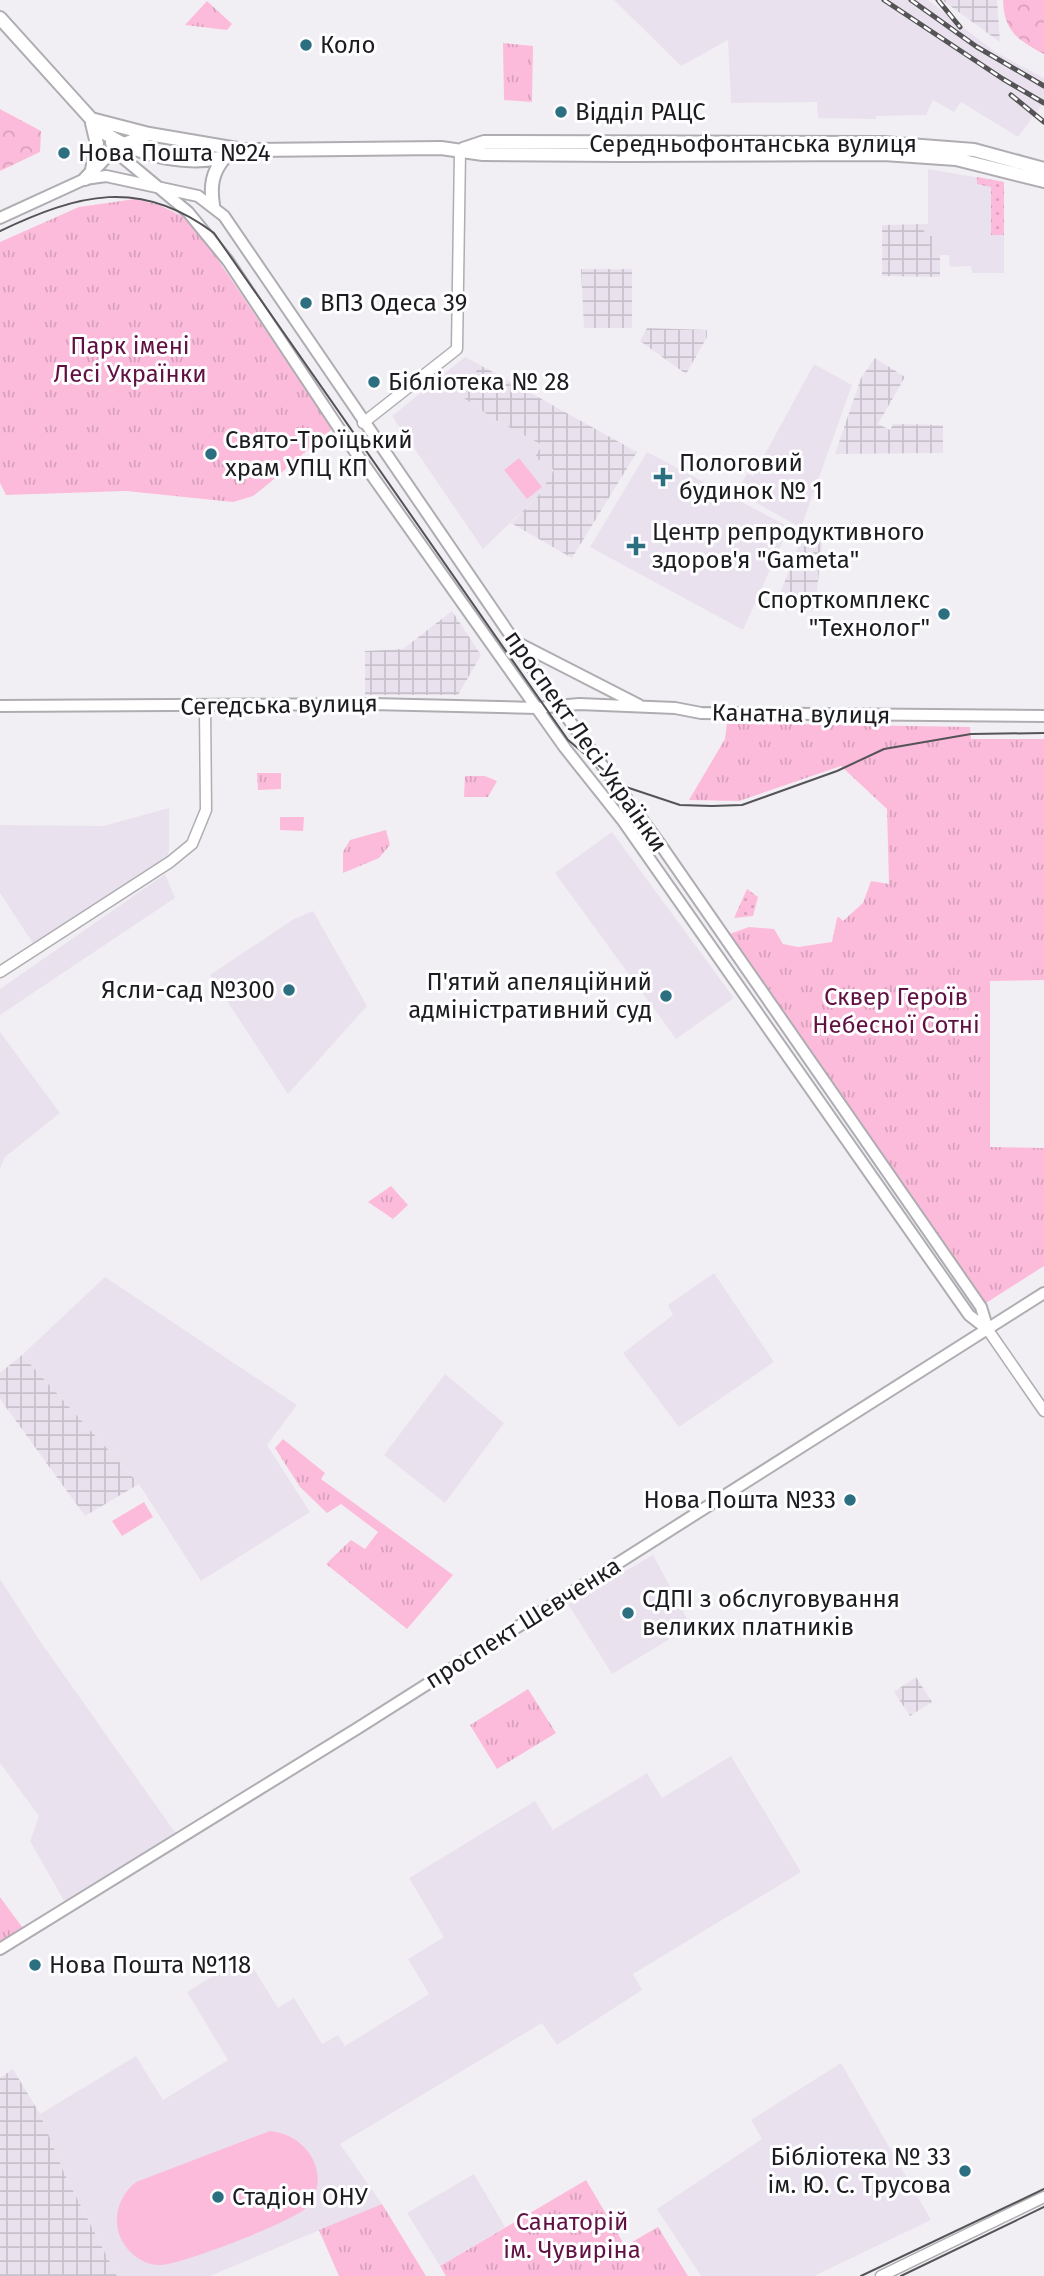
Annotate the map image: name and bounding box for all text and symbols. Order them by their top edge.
place label: Коло [320,31,375,59]
marker: Коло [298,37,314,53]
place label: Відділ РАЦС [575,98,706,126]
marker: Відділ РАЦС [553,104,569,120]
street label: Середньофонтанська вулиця [589,130,917,158]
place label: Нова Пошта №24 [78,139,271,167]
marker: Нова Пошта №24 [56,145,72,161]
place label: ВПЗ Одеса 39 [320,289,467,317]
marker: ВПЗ Одеса 39 [298,295,314,311]
park label: Парк імені Лесі Українки [53,332,207,388]
place label: Бібліотека № 28 [388,368,570,396]
marker: Бібліотека № 28 [366,374,382,390]
place label: Свято-Троїцький храм УПЦ КП [225,426,413,482]
marker: Свято-Троїцький храм УПЦ КП [203,446,219,462]
place label: Пологовий будинок № 1 [679,449,823,505]
marker: Пологовий будинок № 1 [653,467,673,487]
place label: Центр репродуктивного здоров'я "Gameta" [652,518,925,574]
marker: Центр репродуктивного здоров'я "Gameta" [626,536,646,556]
place label: Спорткомплекс "Технолог" [757,586,930,642]
marker: Спорткомплекс "Технолог" [936,606,952,622]
street label: проспект Лесі Українки [499,625,673,857]
street label: Сегедська вулиця [180,689,378,721]
street label: Канатна вулиця [711,698,891,730]
place label: П'ятий апеляційний адміністративний суд [408,968,652,1024]
place label: Ясли-сад №300 [101,976,275,1004]
marker: Ясли-сад №300 [281,982,297,998]
park label: Сквер Героїв Небесної Сотні [812,983,980,1039]
marker: П'ятий апеляційний адміністративний суд [658,988,674,1004]
place label: Нова Пошта №33 [643,1486,836,1514]
marker: Нова Пошта №33 [842,1492,858,1508]
street label: проспект Шевченка [420,1552,626,1694]
place label: СДПІ з обслуговування великих платників [642,1585,900,1641]
marker: СДПІ з обслуговування великих платників [620,1605,636,1621]
place label: Нова Пошта №118 [49,1951,251,1979]
marker: Нова Пошта №118 [27,1957,43,1973]
place label: Бібліотека № 33 ім. Ю. С. Трусова [768,2143,951,2199]
marker: Бібліотека № 33 ім. Ю. С. Трусова [957,2163,973,2179]
place label: Стадіон ОНУ [232,2183,369,2211]
marker: Стадіон ОНУ [210,2189,226,2205]
park label: Санаторій ім. Чувиріна [503,2208,641,2264]

